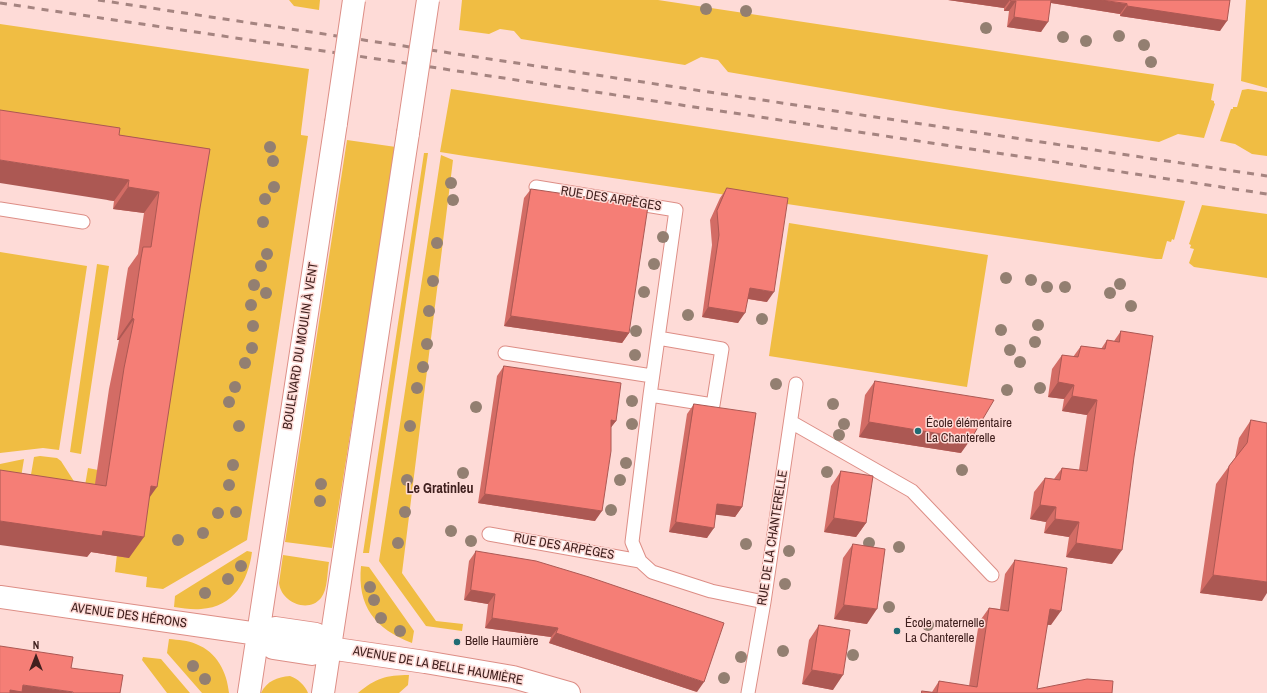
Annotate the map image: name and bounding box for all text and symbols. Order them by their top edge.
street label: RUE DES ARPÈGES [559,183,663,215]
street label: BOULEVARD DU MOULIN À VENT [280,261,322,431]
place label: École élémentaire La Chanterelle [926,416,1012,447]
marker: École élémentaire La Chanterelle [913,426,923,436]
street label: RUE DE LA CHANTERELLE [755,469,791,607]
district label: Le Gratinleu [407,481,473,497]
street label: RUE DES ARPÈGES [512,530,616,564]
street label: AVENUE DES HÉRONS [70,600,188,632]
place label: École maternelle La Chanterelle [905,616,984,647]
marker: École maternelle La Chanterelle [892,626,902,636]
place label: Belle Haumière [465,634,538,650]
north arrow [16,637,56,677]
marker: Belle Haumière [452,637,462,647]
text: N [33,638,39,652]
street label: AVENUE DE LA BELLE HAUMIÈRE [352,643,524,689]

